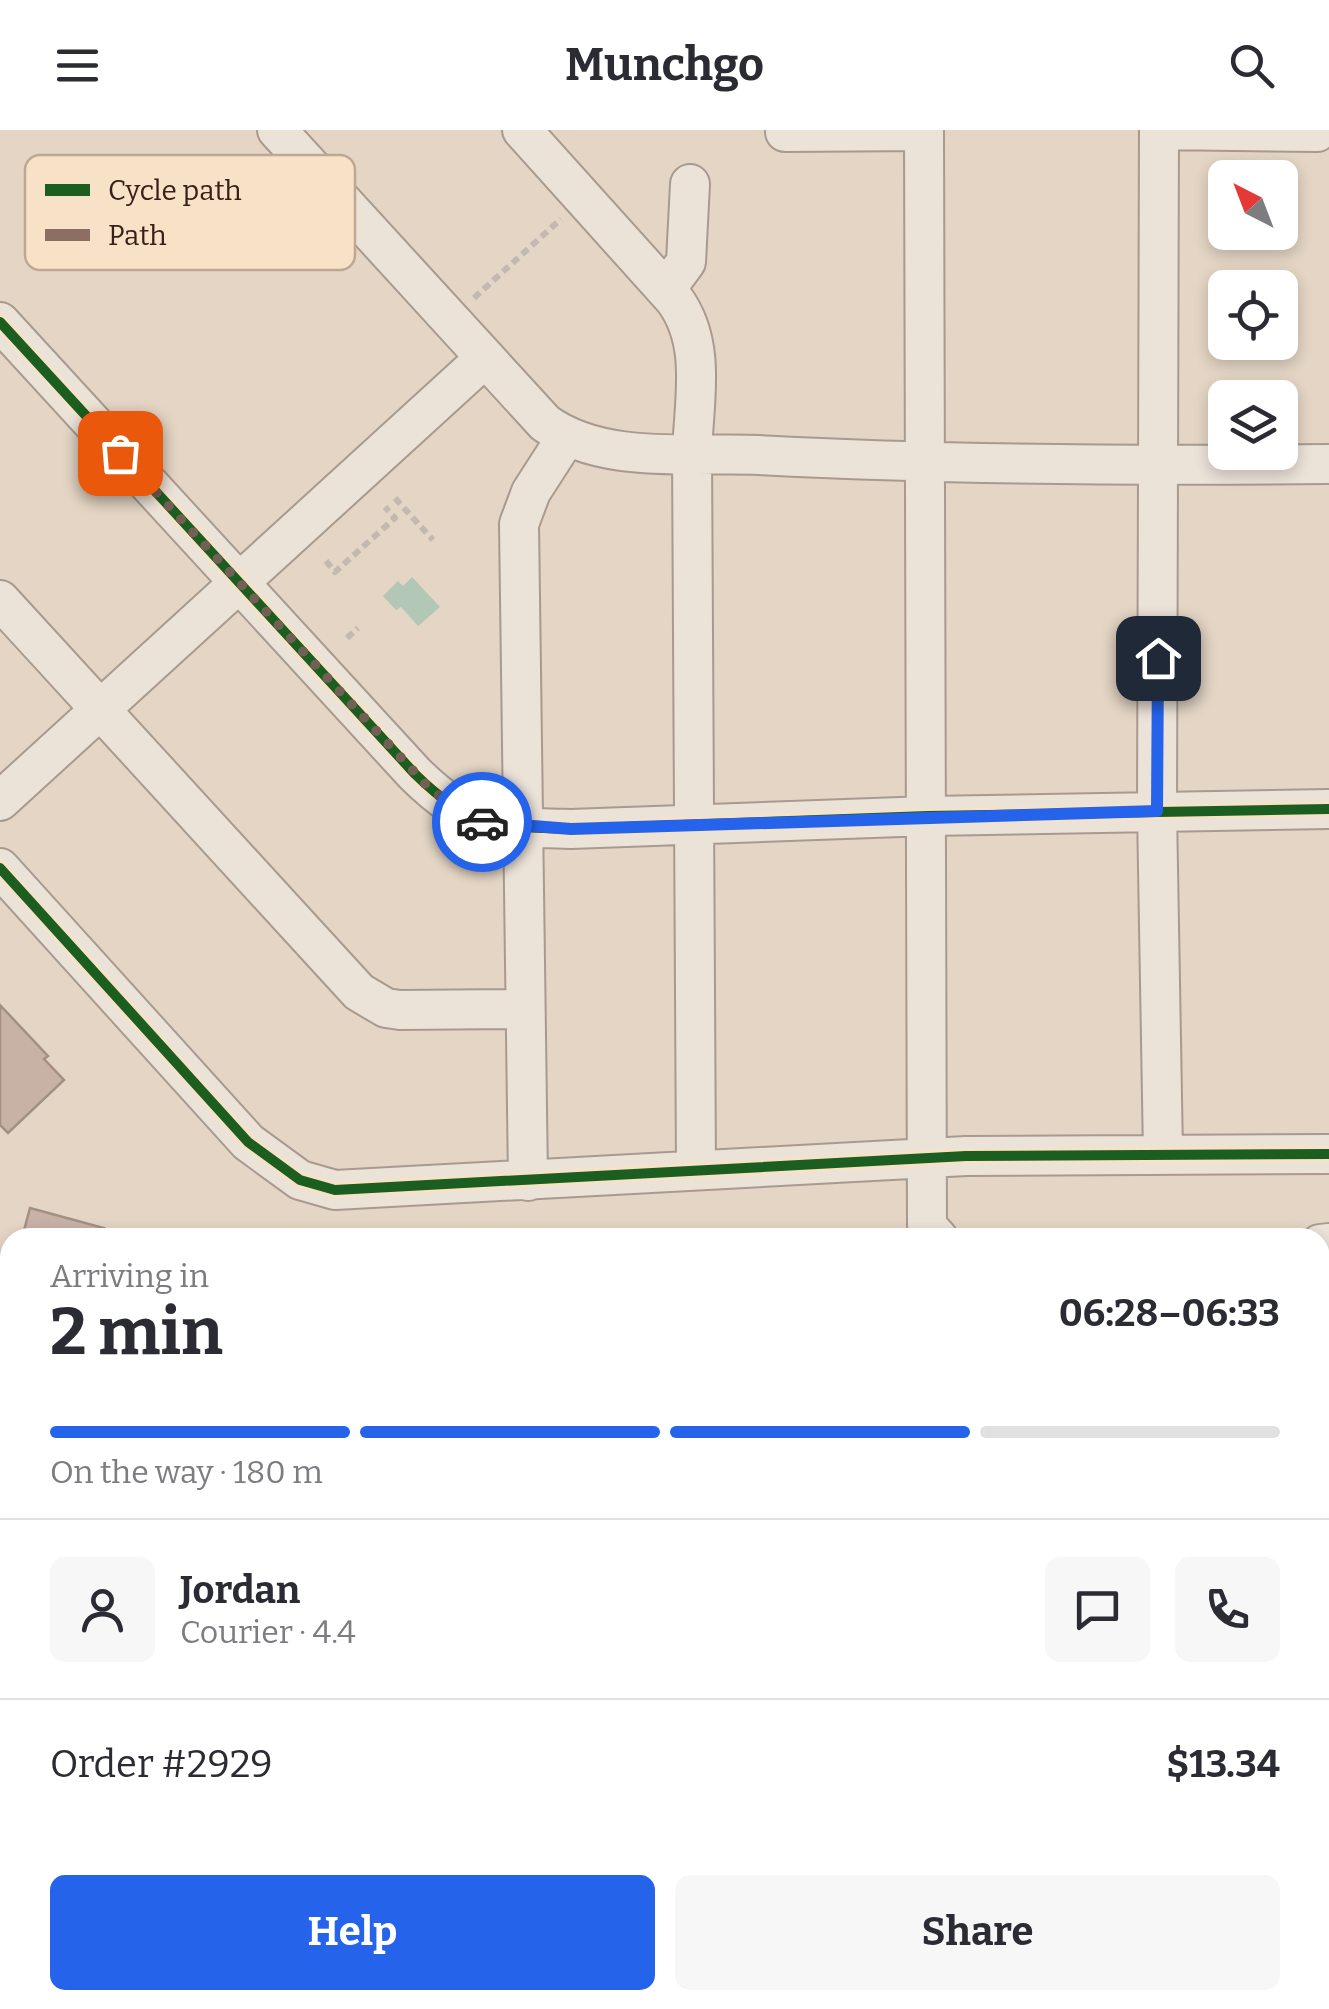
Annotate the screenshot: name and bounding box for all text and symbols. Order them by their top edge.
icon: menu [50,38,105,93]
text: Munchgo [565,38,764,92]
icon: search [1224,38,1279,93]
legend [25,155,355,270]
north arrow [1208,160,1298,250]
map controls [1208,160,1298,470]
text: Cycle path [108,174,242,207]
text: Path [108,219,167,252]
button: locate [1208,270,1298,360]
button: layers [1208,380,1298,470]
pin [78,411,163,496]
icon: bag [93,426,148,481]
pin [1116,616,1201,701]
icon: home [1131,631,1186,686]
courier [432,772,532,872]
icon: car [455,795,510,850]
text: Arriving in [50,1257,209,1295]
text: 06:28–06:33 [1059,1290,1280,1336]
text: 2 min [50,1293,223,1371]
text: On the way · 180 m [50,1453,323,1491]
button: person [50,1557,155,1662]
button: chat [1045,1557,1150,1662]
button: phone [1175,1557,1280,1662]
text: Jordan [180,1567,300,1613]
text: Courier · 4.4 [180,1613,356,1651]
text: Order #2929 [50,1741,273,1787]
text: $13.34 [1166,1741,1280,1787]
button: Help [50,1875,655,1990]
button: Share [675,1875,1280,1990]

